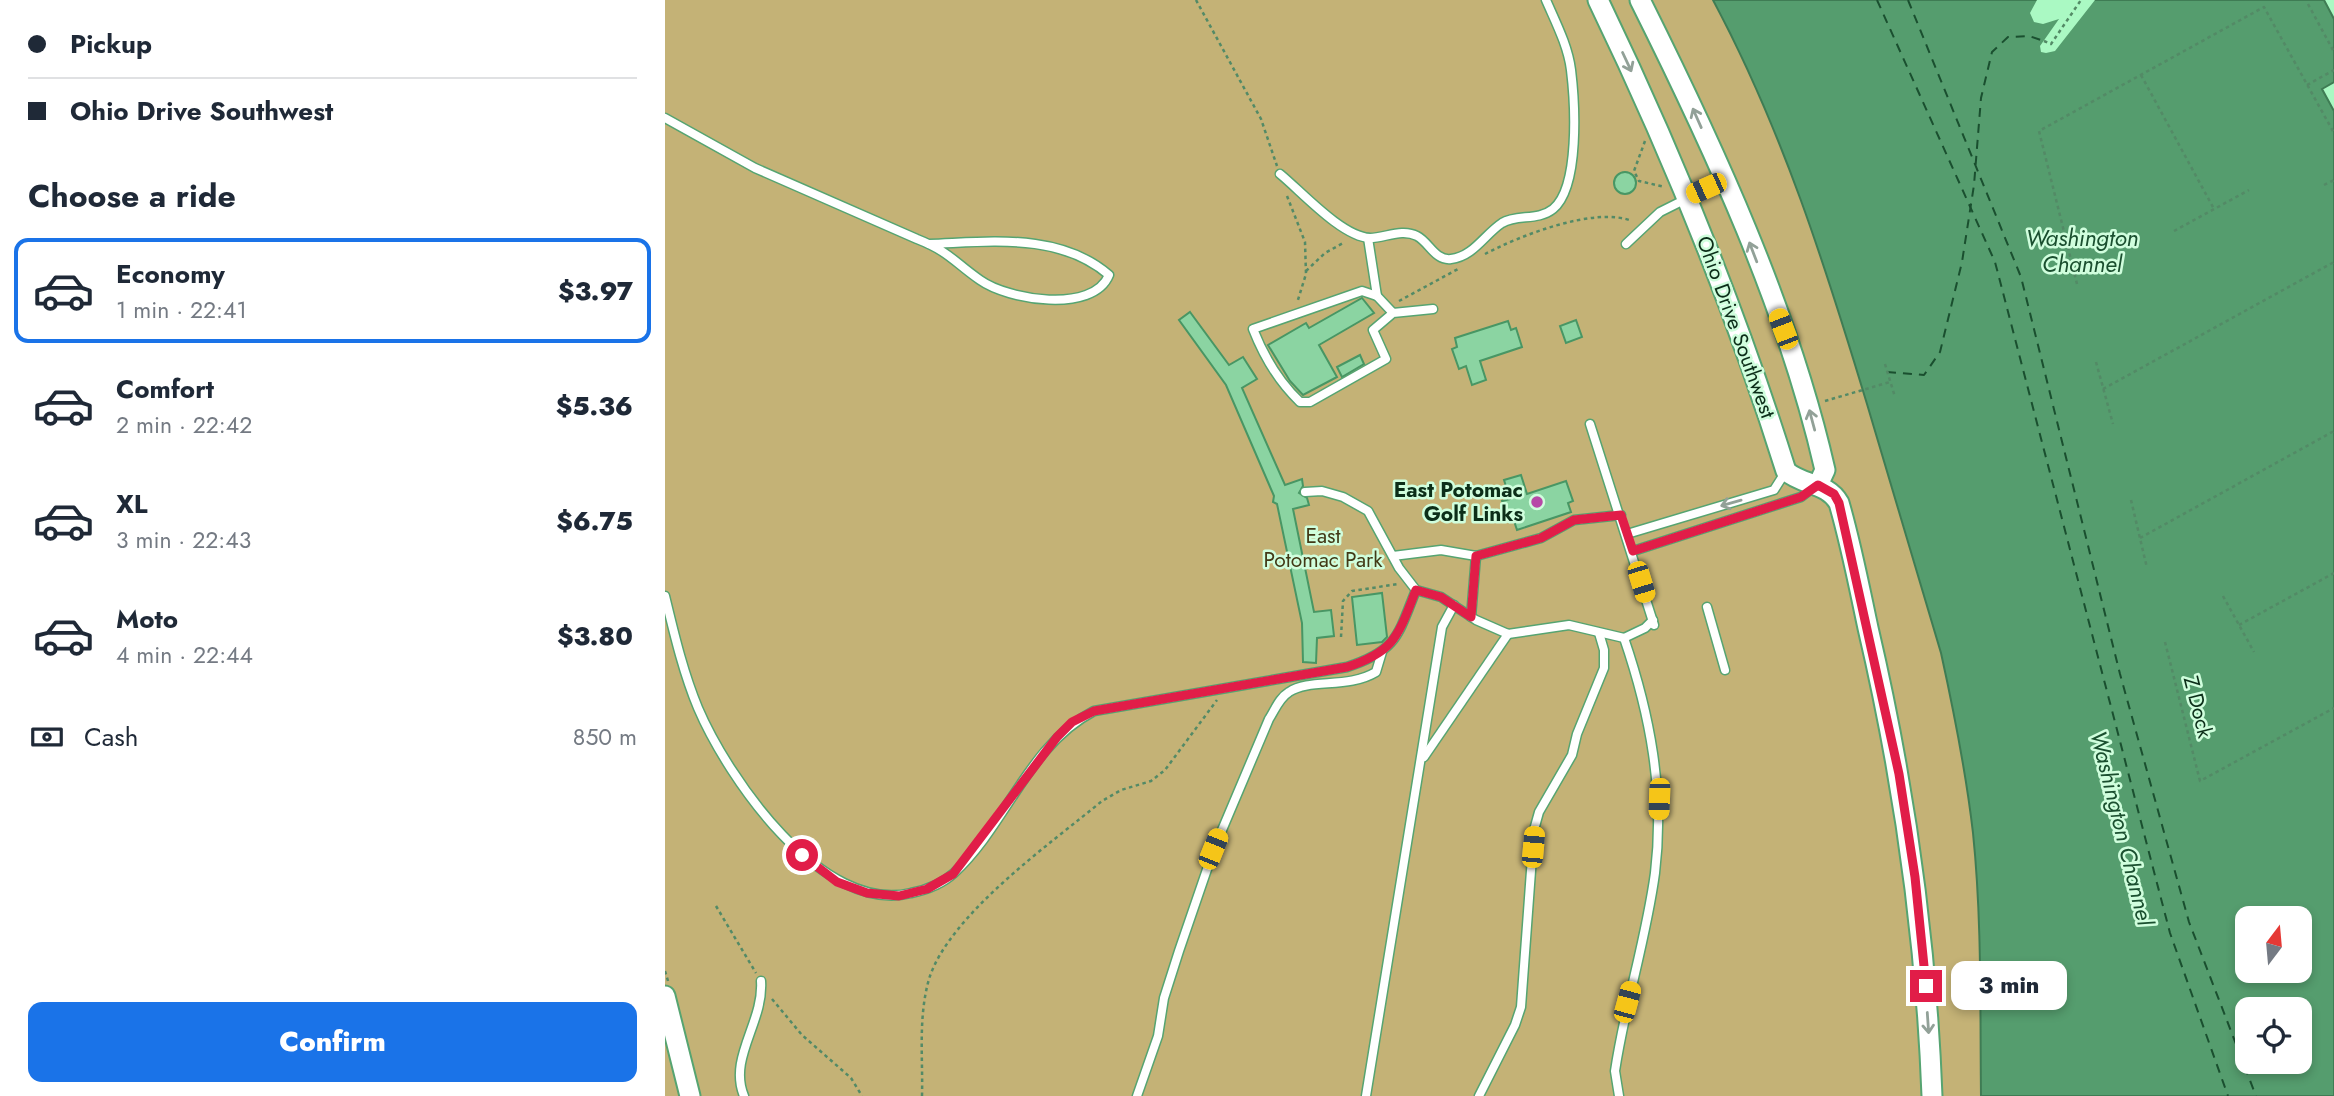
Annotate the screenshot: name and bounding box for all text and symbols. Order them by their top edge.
text: Pickup [70,25,152,63]
one-way arrow [1621,50,1634,72]
text: Ohio Drive Southwest [70,92,333,130]
one-way arrow [1690,108,1703,129]
car [1683,170,1730,206]
text: Choose a ride [28,173,236,219]
water label: Washington Channel [2026,221,2138,281]
street label: Ohio Drive Southwest [1689,232,1783,422]
one-way arrow [1745,241,1758,263]
text: Economy [116,255,225,293]
icon: car [32,259,95,322]
text: $3.97 [558,272,633,310]
text: 1 min · 22:41 [116,293,247,327]
car [1766,306,1801,352]
text: Comfort [116,370,214,408]
icon: car [32,374,95,437]
text: $5.36 [556,387,633,425]
text: 2 min · 22:42 [116,408,252,442]
one-way arrow [1805,410,1818,432]
place label: East Potomac Golf Links [1394,475,1523,529]
text: XL [116,485,148,523]
icon: car [32,489,95,552]
marker: East Potomac Golf Links [1529,494,1545,510]
one-way arrow [1720,497,1742,510]
text: $6.75 [556,502,633,540]
park label: East Potomac Park [1263,521,1383,575]
text: 3 min · 22:43 [116,523,251,557]
car [1625,559,1658,605]
text: Moto [116,600,178,638]
icon: car [32,604,95,667]
text: $3.80 [557,617,633,655]
text: 4 min · 22:44 [116,638,253,672]
street label: Z Dock [2176,673,2220,742]
icon: cash [28,718,66,756]
text: Cash [84,718,138,756]
text: 850 m [573,720,637,754]
water label: Washington Channel [2081,727,2163,930]
car [1648,778,1671,820]
car [1521,825,1546,869]
car [1196,826,1231,872]
route start [786,839,818,871]
north arrow [2235,906,2312,984]
map controls [2235,906,2312,1074]
callout: 3 min [1951,962,2066,1010]
text: 3 min [1979,968,2039,1002]
route end [1910,970,1942,1002]
car [1612,979,1643,1025]
button: locate [2235,997,2312,1074]
button: Confirm [28,1002,637,1082]
one-way arrow [1922,1012,1935,1035]

